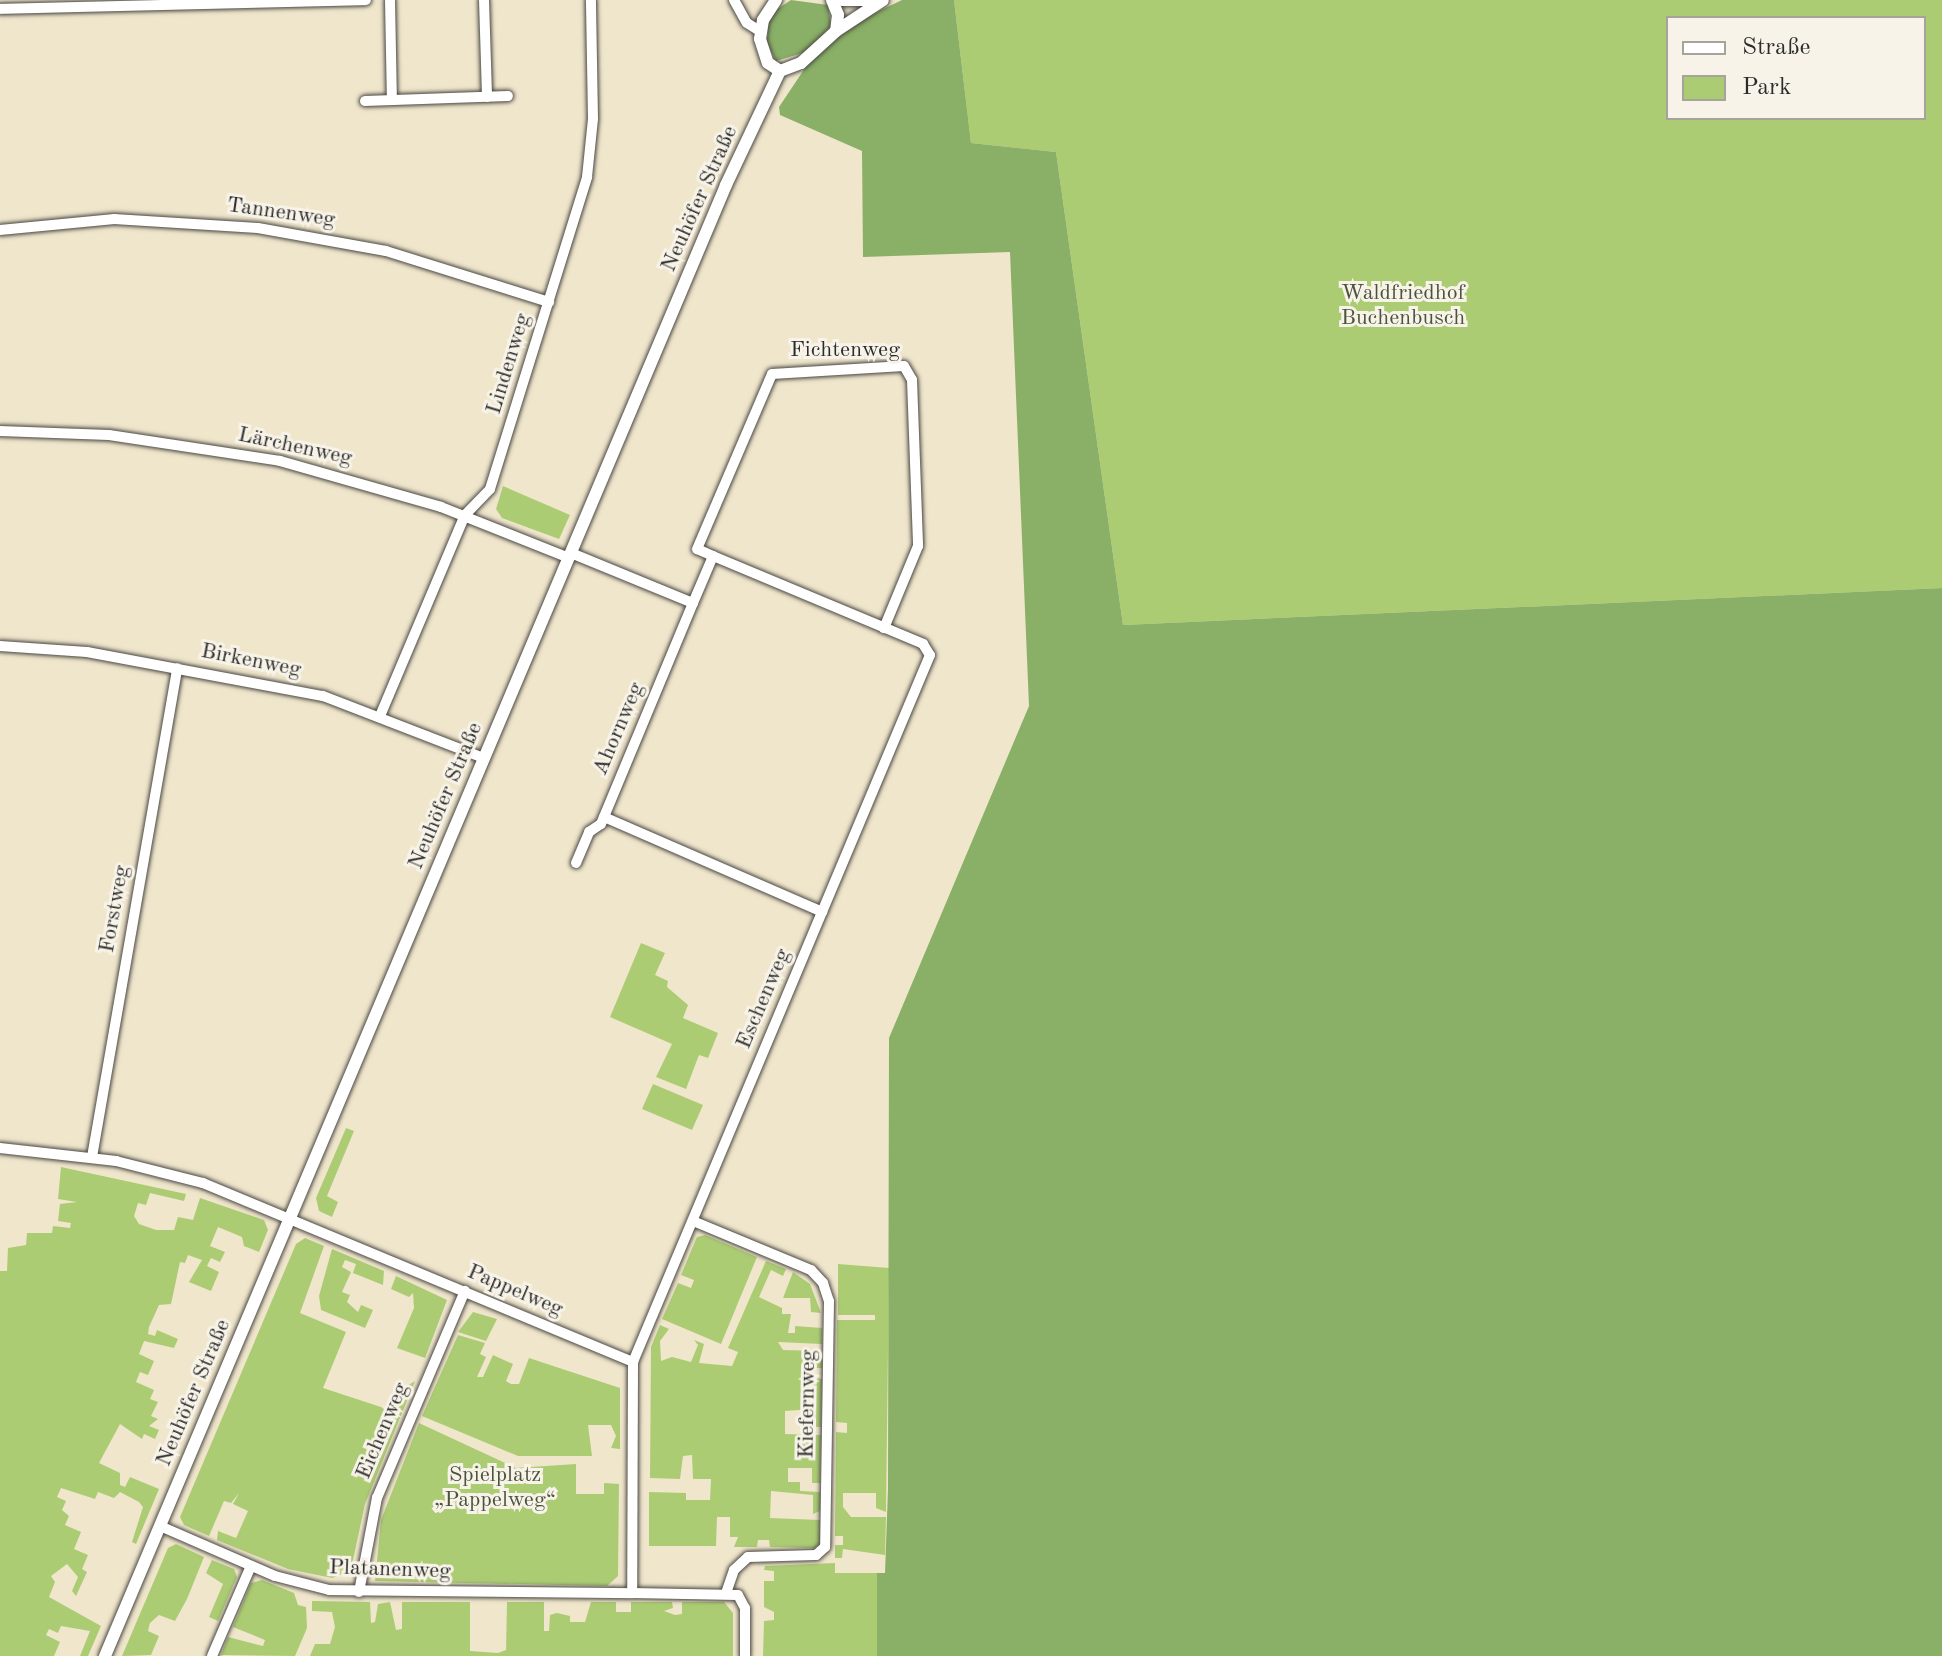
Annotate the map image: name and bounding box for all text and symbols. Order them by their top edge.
legend [1666,16,1926,120]
text: Straße [1742,36,1811,60]
text: Park [1742,76,1791,100]
street label: Neuhöfer Straße [656,122,744,276]
street label: Tannenweg [225,192,337,234]
park label: Waldfriedhof Buchenbusch [1341,280,1465,332]
street label: Lindenweg [481,310,537,418]
street label: Fichtenweg [790,338,900,364]
street label: Lärchenweg [235,422,355,472]
street label: Birkenweg [199,638,303,684]
street label: Ahornweg [588,678,650,780]
street label: Neuhöfer Straße [403,719,489,873]
street label: Forstweg [94,863,136,955]
street label: Eschenweg [731,945,797,1053]
street label: Pappelweg [463,1259,567,1323]
street label: Neuhöfer Straße [151,1316,237,1470]
street label: Kiefernweg [794,1349,822,1459]
street label: Eichenweg [351,1379,415,1483]
park label: Spielplatz „Pappelweg“ [434,1462,556,1514]
street label: Platanenweg [328,1555,452,1585]

